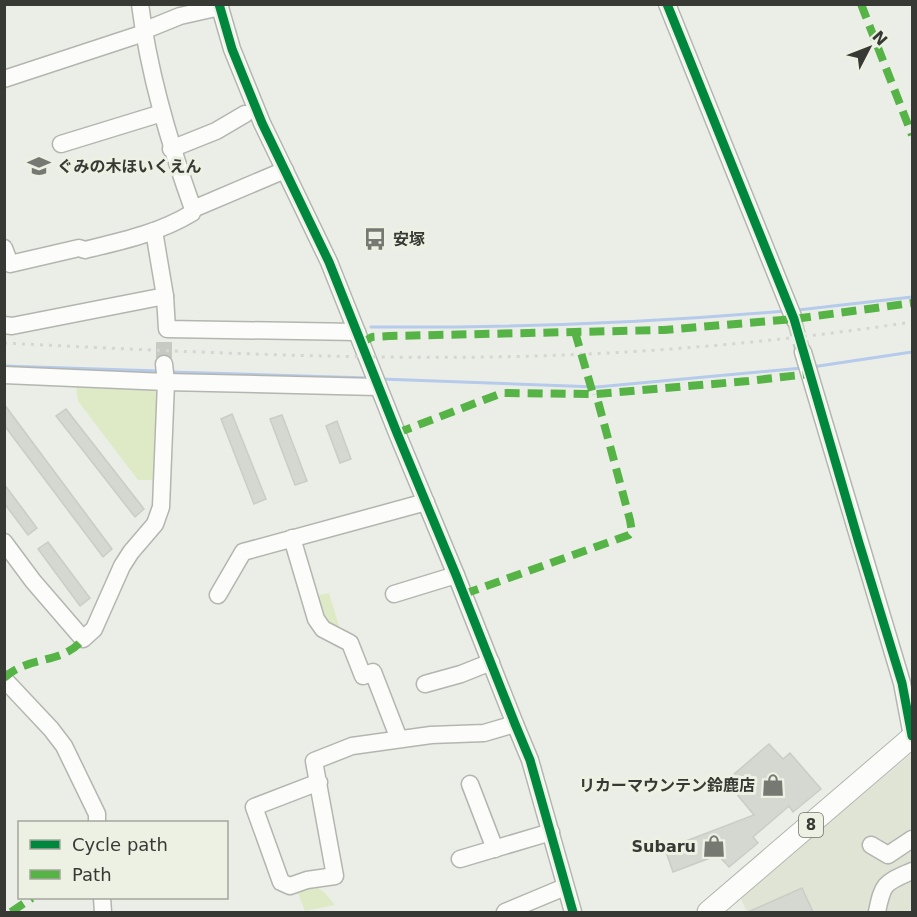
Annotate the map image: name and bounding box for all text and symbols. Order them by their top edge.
north arrow [839,18,899,78]
text: N [868,27,891,50]
school or university icon: ぐみの木ほいくえん [26,153,52,179]
place label: ぐみの木ほいくえん [57,157,201,176]
bus stop icon: 安塚 [362,226,388,252]
place label: 安塚 [393,230,425,249]
shop icon: リカーマウンテン鈴鹿店 [760,772,786,798]
place label: リカーマウンテン鈴鹿店 [579,776,755,795]
road number: 8 [799,813,823,837]
legend [18,821,228,899]
shop icon: Subaru [701,833,727,859]
text: Cycle path [72,834,168,855]
place label: Subaru [632,837,696,856]
text: Path [72,864,112,885]

